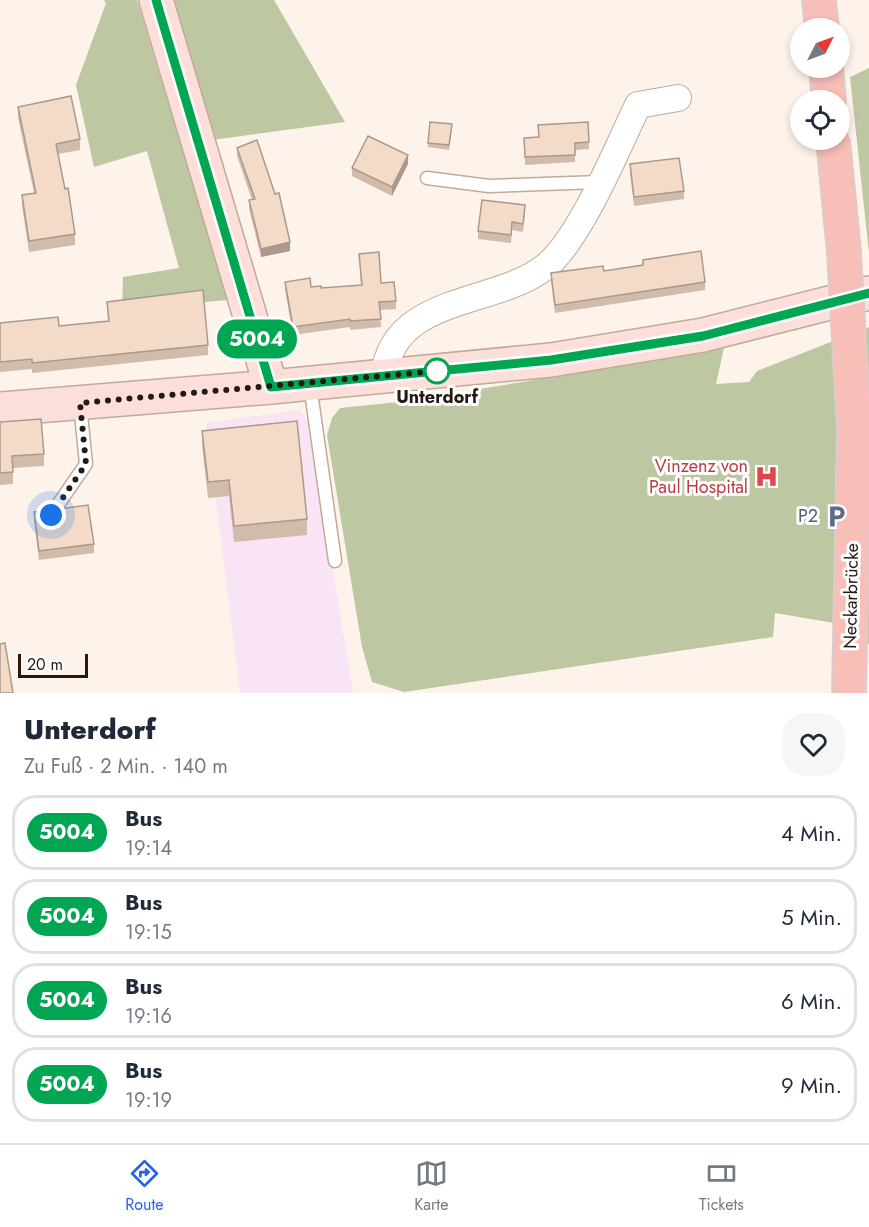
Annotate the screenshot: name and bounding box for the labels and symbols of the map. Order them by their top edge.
north arrow [790,18,850,78]
line badge: 5004 [215,320,299,358]
marker: Unterdorf [424,358,450,384]
place label: Unterdorf [396,384,479,410]
place label: Vinzenz von Paul Hospital [649,453,748,500]
hospital icon: Vinzenz von Paul Hospital [753,463,779,489]
your location [36,500,66,530]
place label: P2 [798,503,818,529]
parking icon: P2 [823,503,849,529]
street label: Neckarbrücke [837,543,865,649]
scale bar [18,651,88,678]

